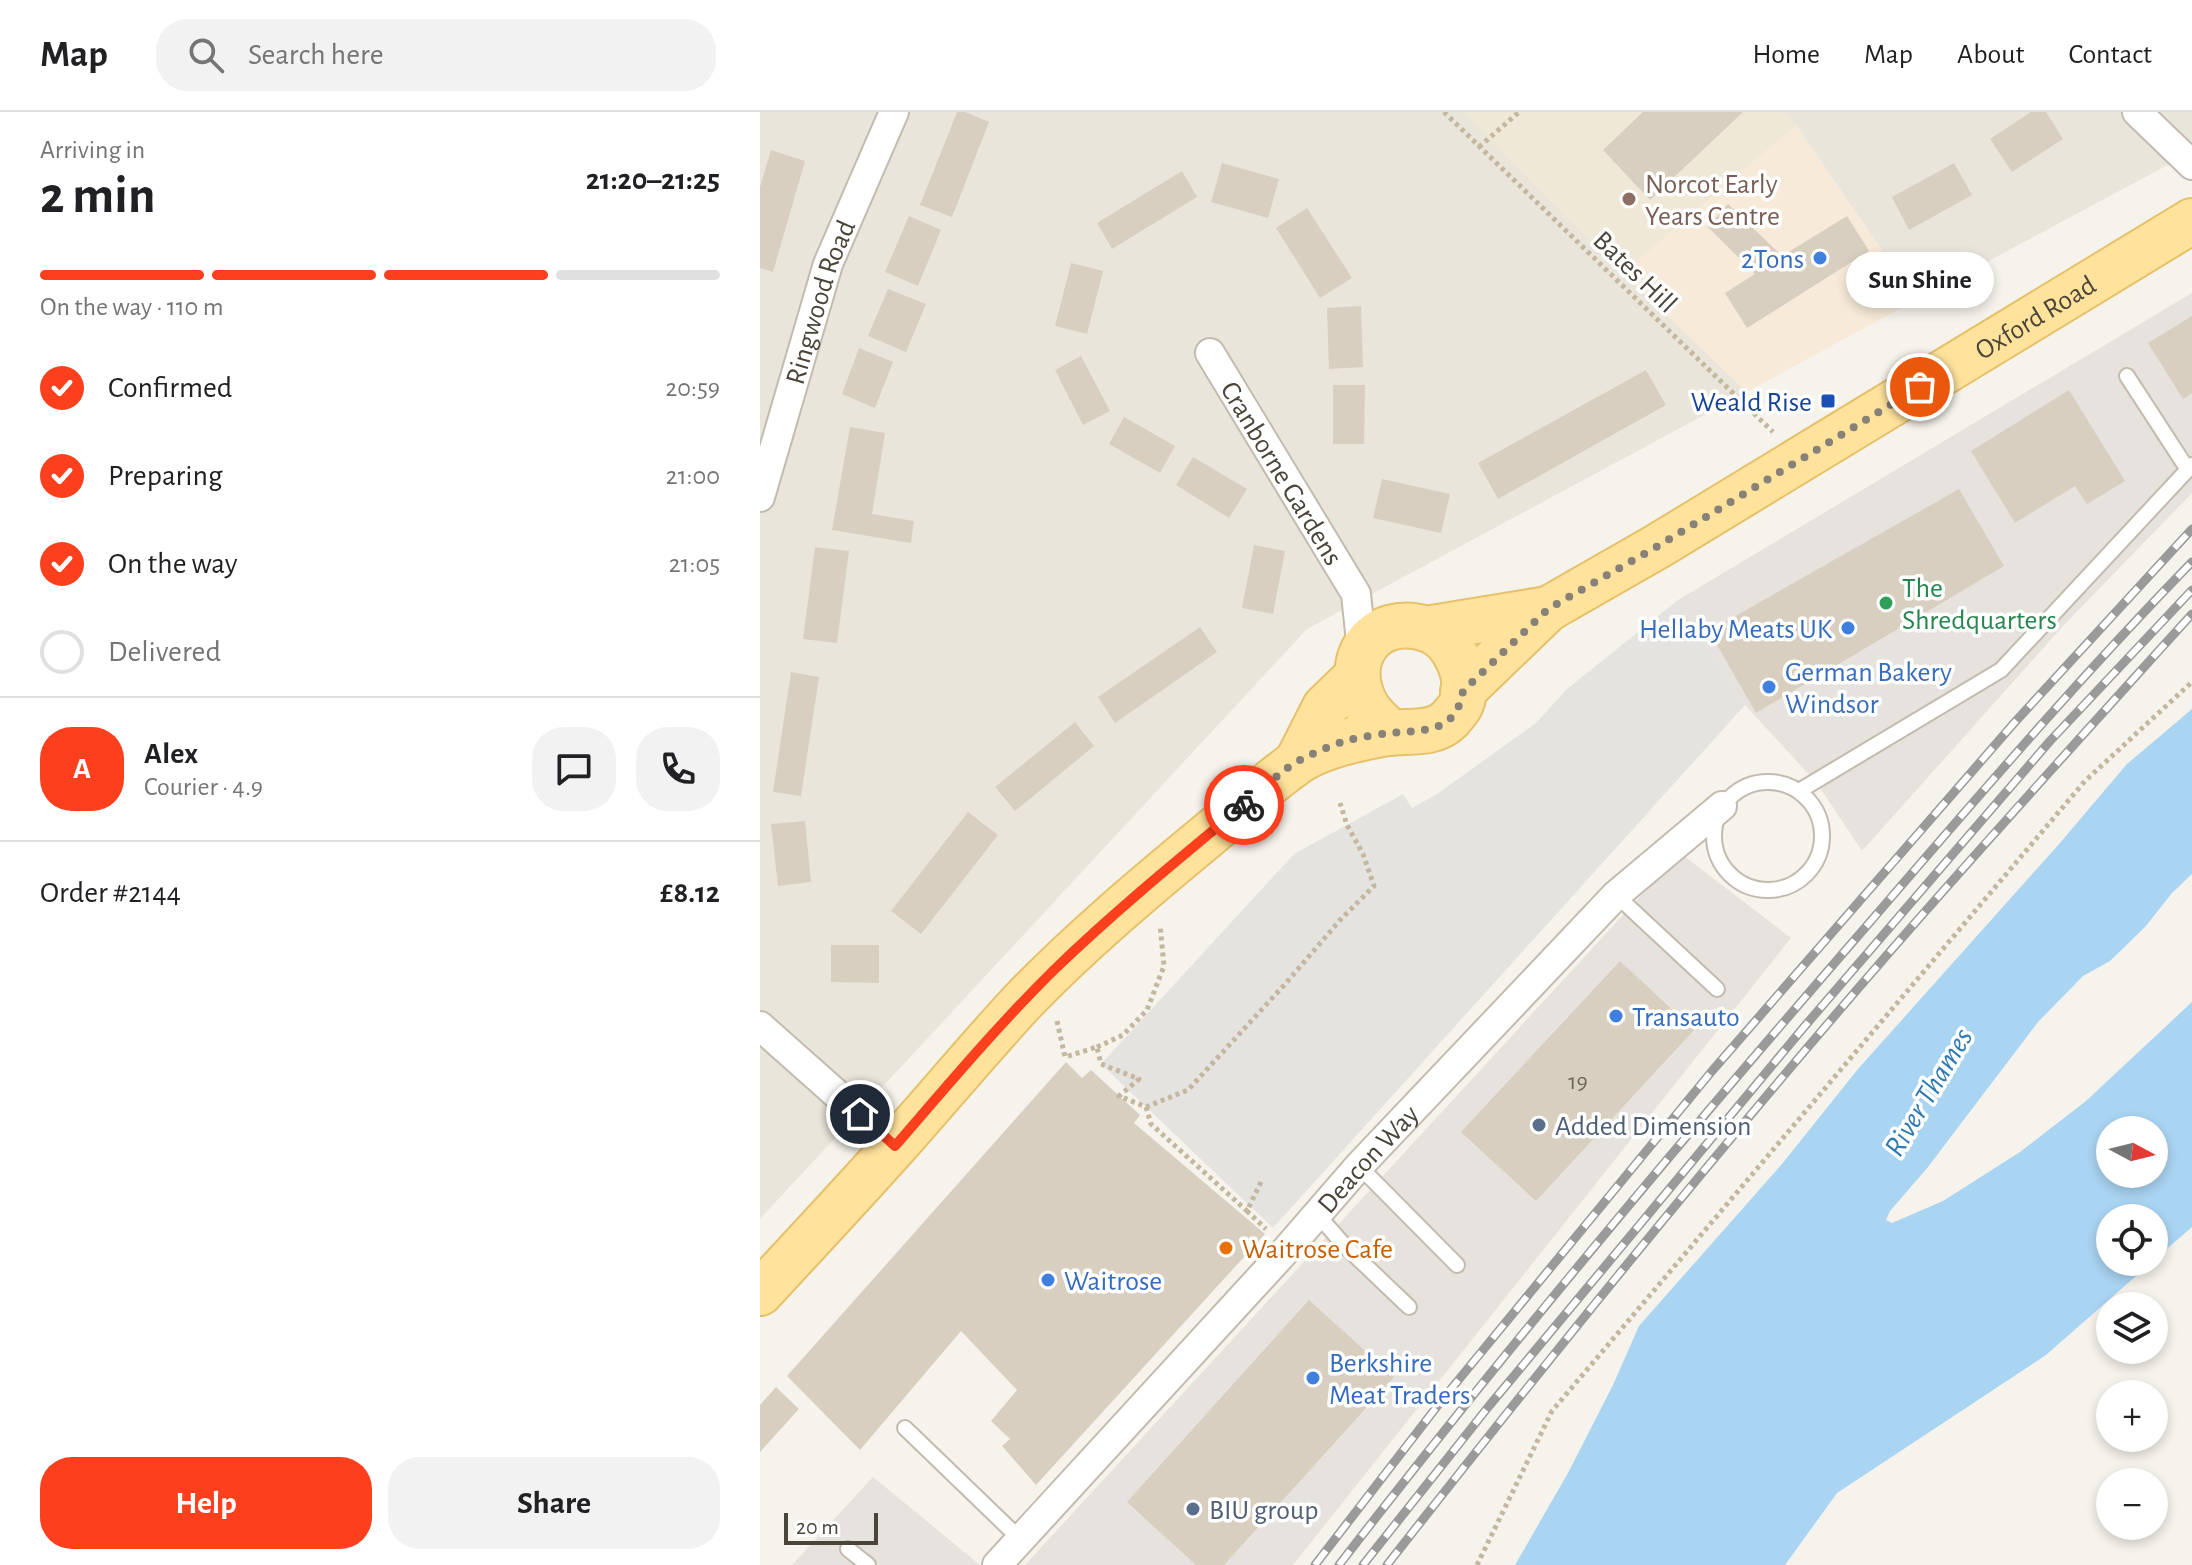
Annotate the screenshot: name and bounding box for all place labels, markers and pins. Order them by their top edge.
place label: Norcot Early Years Centre [1645,171,1780,231]
marker: Norcot Early Years Centre [1620,190,1638,208]
place label: 2Tons [1741,246,1804,274]
marker: 2Tons [1811,249,1829,267]
callout: Sun Shine [1846,251,1994,307]
pin [1886,353,1954,421]
place label: Weald Rise [1691,389,1812,417]
marker: Weald Rise [1819,392,1837,410]
place label: The Shredquarters [1902,575,2057,635]
marker: The Shredquarters [1877,594,1895,612]
place label: Hellaby Meats UK [1639,616,1833,644]
marker: Hellaby Meats UK [1839,619,1857,637]
place label: German Bakery Windsor [1785,659,1952,719]
marker: German Bakery Windsor [1760,678,1778,696]
place label: Transauto [1632,1004,1740,1032]
marker: Transauto [1607,1007,1625,1025]
pin [826,1080,894,1148]
place label: Added Dimension [1555,1113,1751,1141]
marker: Added Dimension [1530,1116,1548,1134]
place label: Waitrose Cafe [1242,1236,1393,1264]
marker: Waitrose Cafe [1217,1239,1235,1257]
place label: Waitrose [1064,1268,1162,1296]
marker: Waitrose [1039,1271,1057,1289]
place label: Berkshire Meat Traders [1329,1350,1470,1410]
marker: Berkshire Meat Traders [1304,1369,1322,1387]
place label: BIU group [1209,1497,1319,1525]
marker: BIU group [1184,1500,1202,1518]

